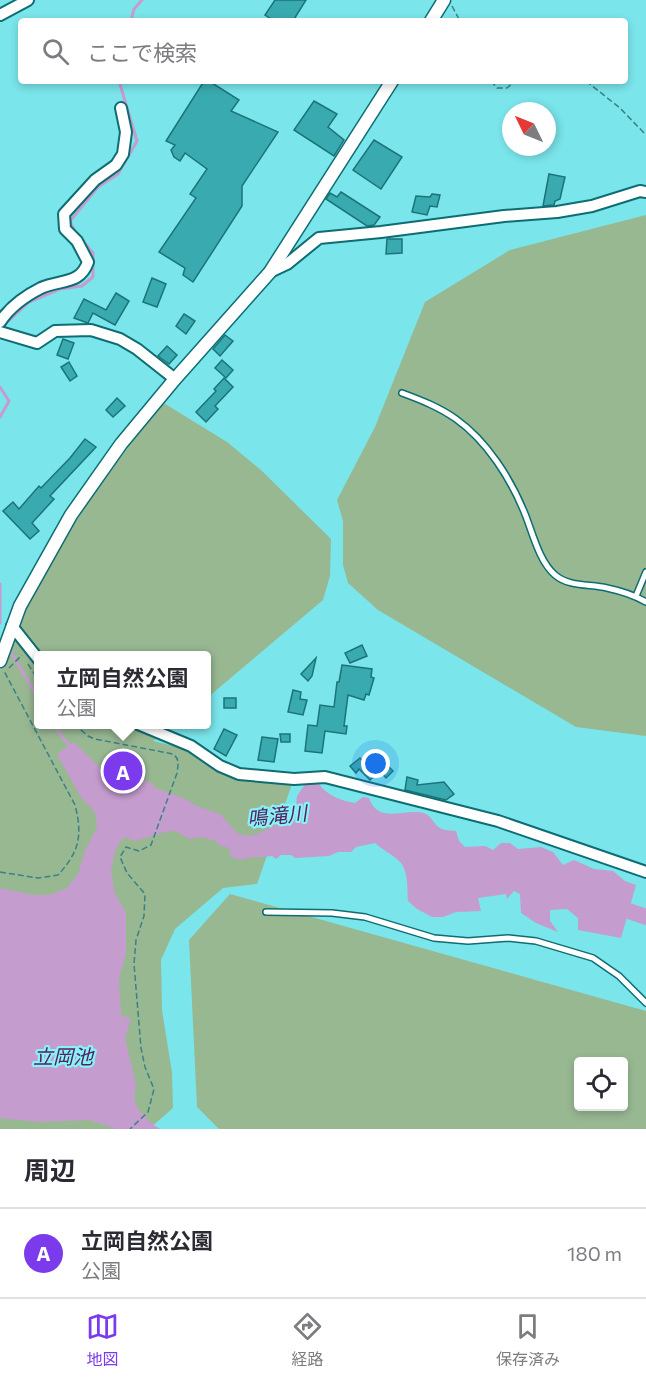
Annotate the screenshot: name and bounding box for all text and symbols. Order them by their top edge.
search box [18,18,628,84]
icon: search [39,35,72,68]
text: ここで検索 [87,39,197,66]
north arrow [502,102,556,156]
popup [34,651,211,729]
text: 立岡自然公園 [56,664,189,691]
text: 公園 [56,695,96,719]
pin: A [104,748,142,794]
your location [361,749,390,778]
water label: 鳴滝川 [246,800,310,830]
water label: 立岡池 [33,1044,95,1068]
map controls [574,1057,628,1111]
button: locate [574,1057,628,1111]
text: 周辺 [24,1154,76,1185]
text: 立岡自然公園 [81,1227,213,1254]
text: A [36,1241,51,1265]
text: 180 m [567,1241,622,1265]
text: 公園 [81,1258,121,1282]
tab: 地図 [86,1310,119,1370]
tab: 経路 [291,1310,324,1370]
tab: 保存済み [496,1310,560,1370]

